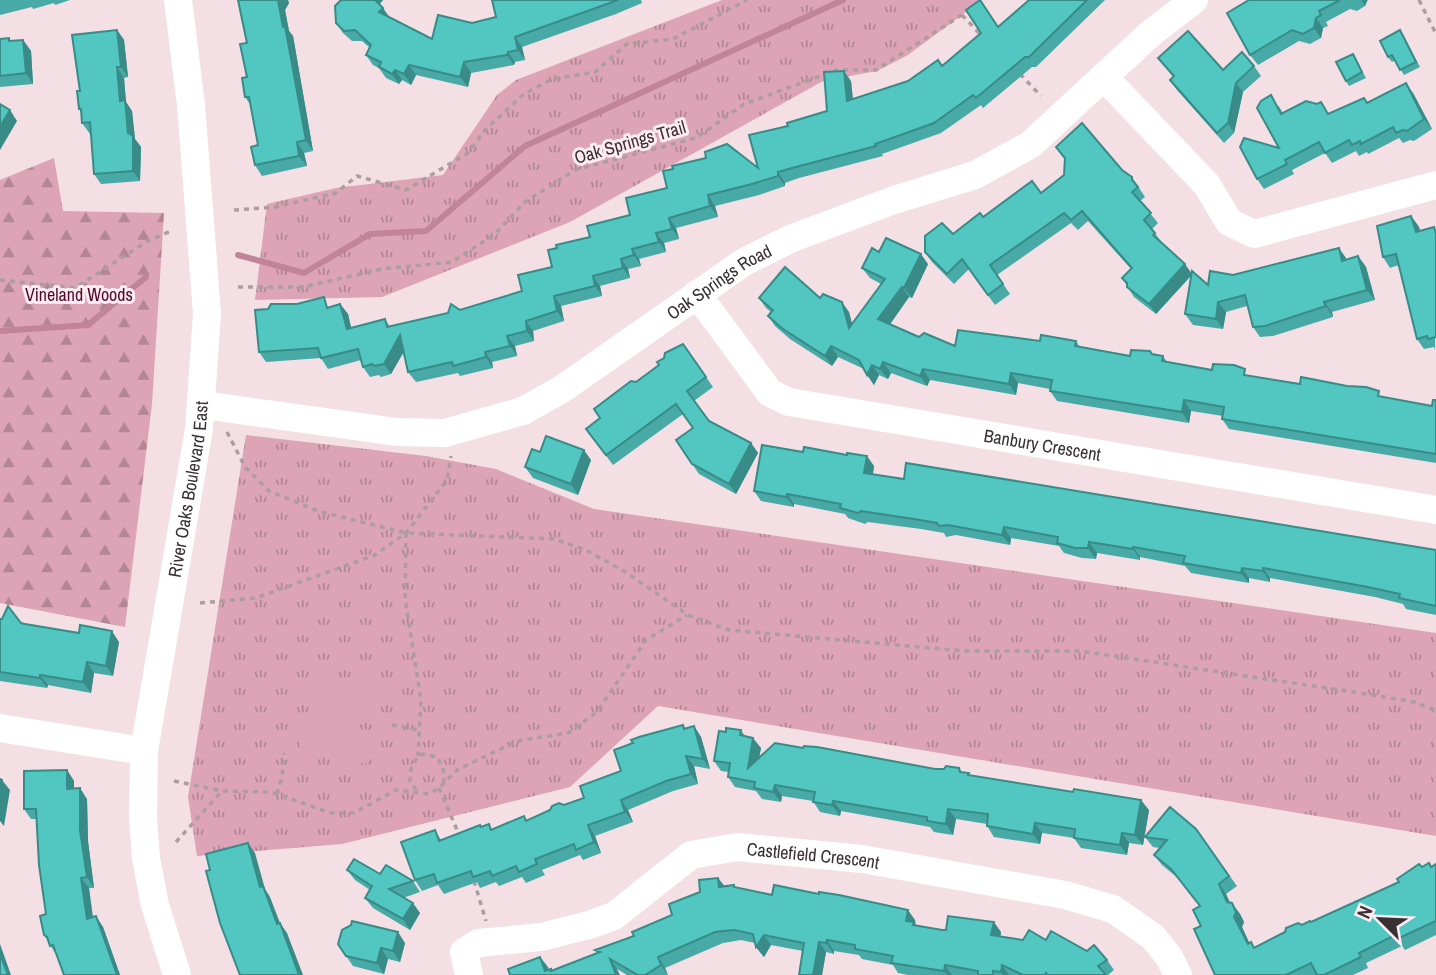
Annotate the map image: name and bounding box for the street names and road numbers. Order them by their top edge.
street label: Oak Springs Trail [571,114,689,170]
street label: Oak Springs Road [661,238,776,325]
street label: River Oaks Boulevard East [161,400,213,579]
street label: Banbury Crescent [982,422,1103,466]
street label: Castlefield Crescent [746,836,881,874]

